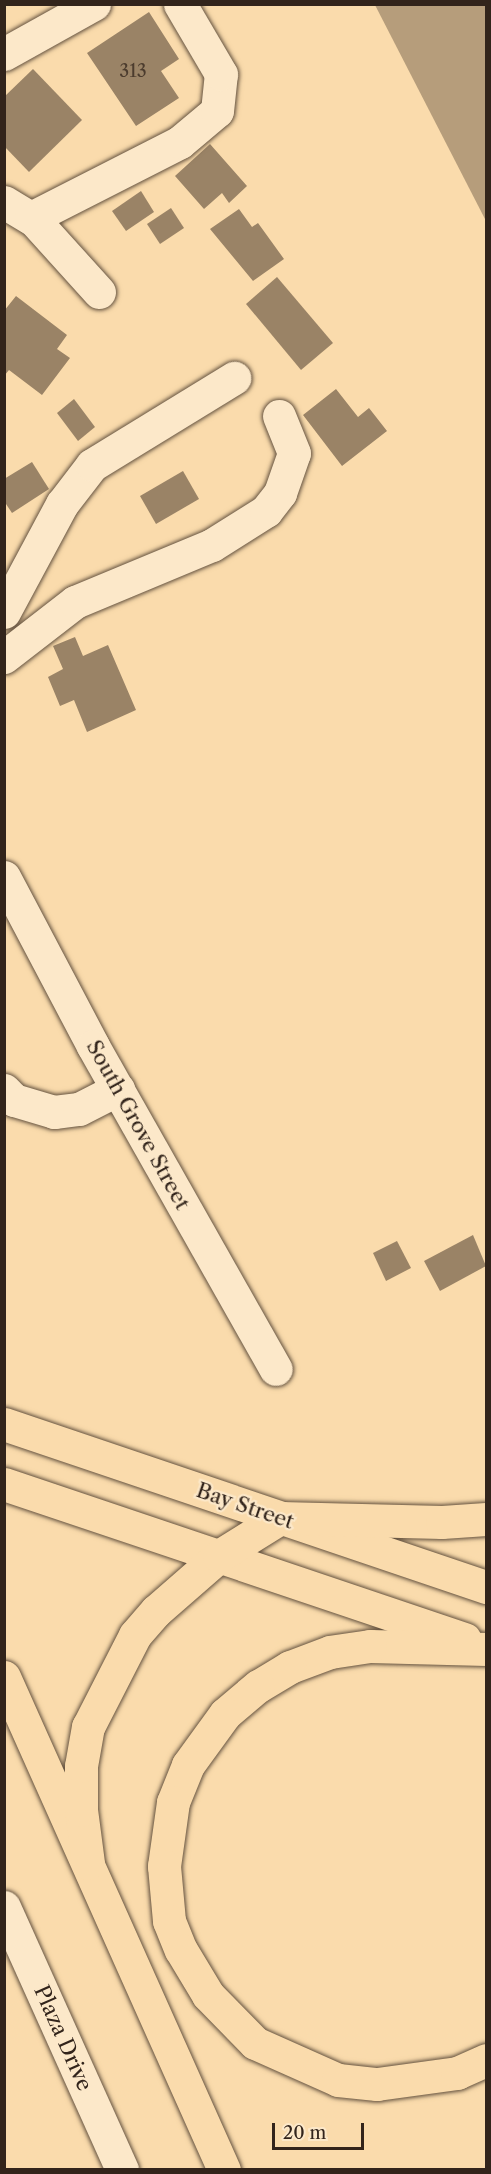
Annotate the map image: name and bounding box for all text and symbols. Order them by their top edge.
house number: 313 [119,60,147,82]
street label: South Grove Street [81,1036,195,1214]
street label: Bay Street [193,1477,297,1535]
street label: Plaza Drive [28,1981,98,2095]
scale bar [275,2111,366,2149]
text: 20 m [283,2122,326,2144]

